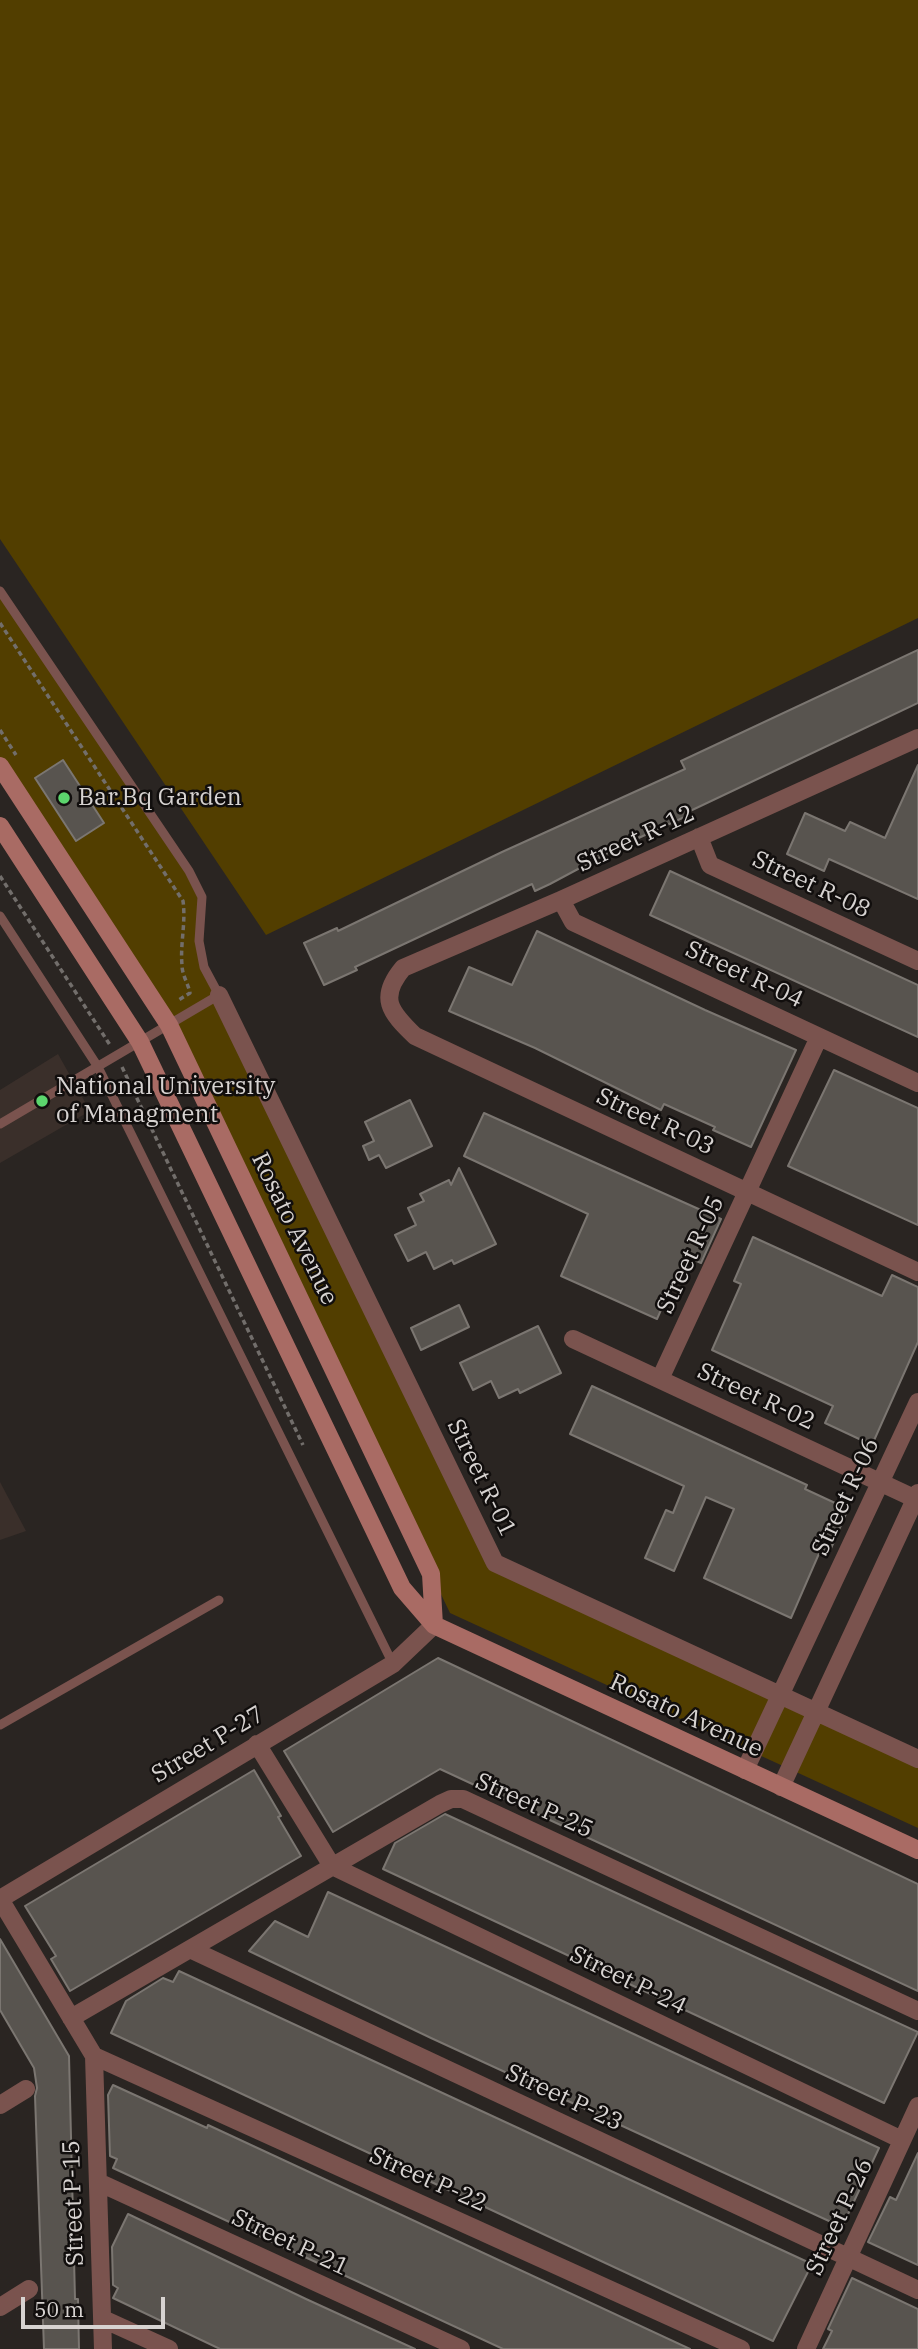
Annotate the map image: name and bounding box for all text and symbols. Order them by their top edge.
place label: Bar.Bq Garden [78,784,242,812]
marker: Bar.Bq Garden [56,790,72,806]
street label: Street R-12 [572,799,700,879]
street label: Street R-08 [747,845,875,925]
street label: Street R-04 [680,935,808,1015]
place label: National University of Managment [56,1073,275,1129]
street label: Street R-03 [591,1082,719,1162]
marker: National University of Managment [34,1093,50,1109]
street label: Rosato Avenue [245,1148,343,1310]
street label: Street R-05 [651,1191,731,1319]
street label: Street R-02 [692,1357,820,1437]
street label: Street R-01 [440,1415,522,1541]
street label: Street R-06 [806,1433,886,1561]
street label: Rosato Avenue [605,1668,767,1764]
street label: Street P-27 [147,1700,269,1790]
street label: Street P-25 [471,1767,597,1845]
street label: Street P-24 [565,1940,691,2022]
street label: Street P-23 [501,2058,627,2138]
street label: Street P-15 [57,2140,91,2266]
street label: Street P-22 [365,2141,491,2219]
street label: Street P-26 [800,2154,880,2280]
street label: Street P-21 [227,2203,353,2283]
scale bar [24,2282,168,2326]
text: 50 m [34,2295,84,2323]

